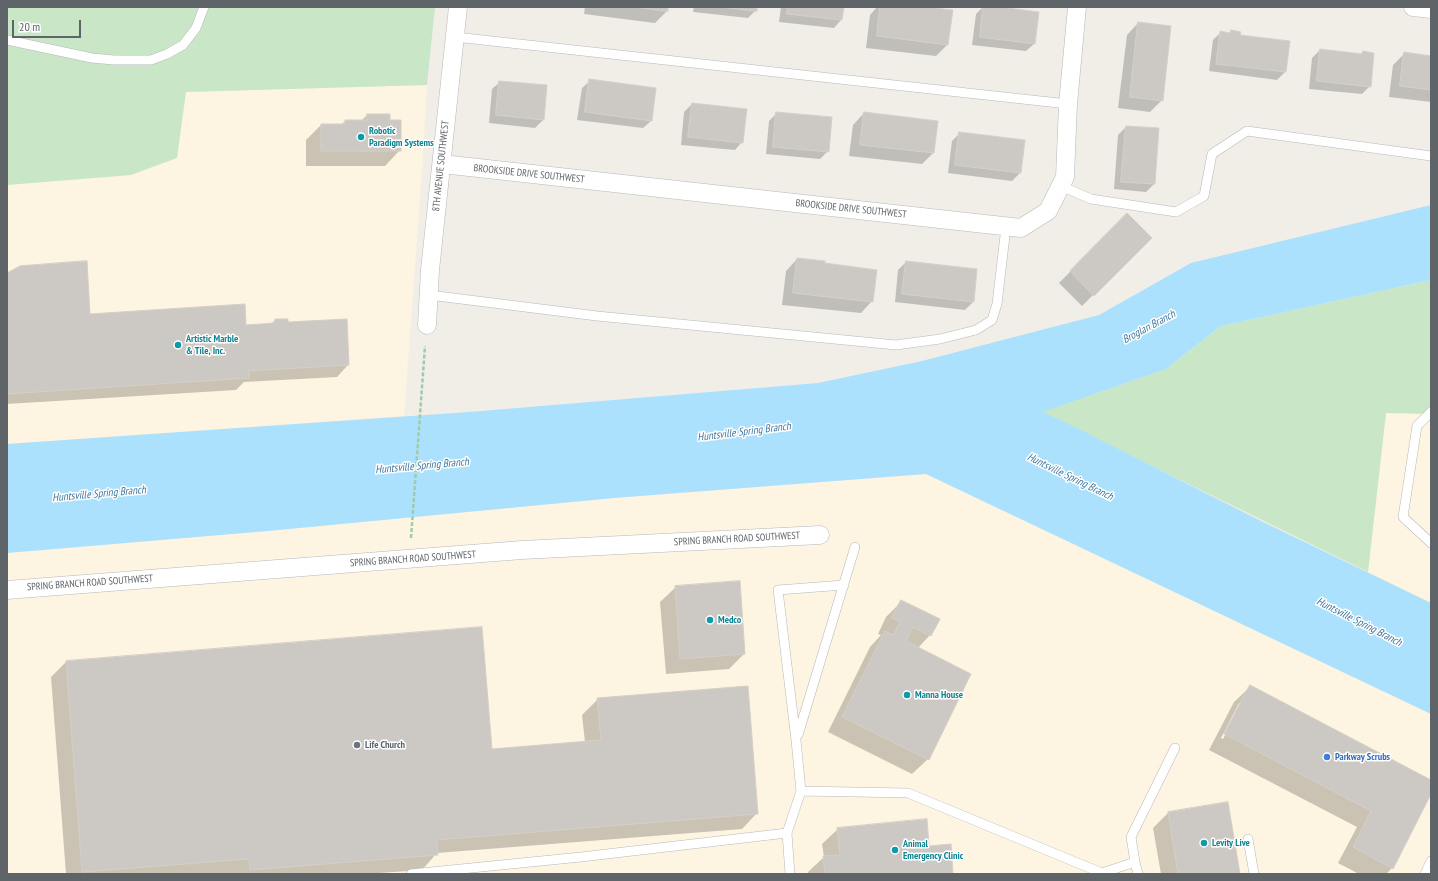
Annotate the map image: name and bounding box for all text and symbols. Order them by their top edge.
scale bar [14,12,83,38]
text: 20 m [19,19,40,34]
street label: 8TH AVENUE SOUTHWEST [430,120,452,212]
place label: Robotic Paradigm Systems [369,125,434,148]
marker: Robotic Paradigm Systems [356,132,366,142]
street label: BROOKSIDE DRIVE SOUTHWEST [473,162,585,186]
street label: BROOKSIDE DRIVE SOUTHWEST [795,197,907,221]
water label: Broglan Branch [1120,308,1178,346]
place label: Artistic Marble & Tile, Inc. [186,333,238,356]
marker: Artistic Marble & Tile, Inc. [173,340,183,350]
water label: Huntsville Spring Branch [697,420,791,444]
water label: Huntsville Spring Branch [1025,450,1115,504]
water label: Huntsville Spring Branch [375,455,469,477]
water label: Huntsville Spring Branch [52,483,146,505]
street label: SPRING BRANCH ROAD SOUTHWEST [674,530,800,548]
street label: SPRING BRANCH ROAD SOUTHWEST [350,549,476,569]
street label: SPRING BRANCH ROAD SOUTHWEST [27,573,153,593]
water label: Huntsville Spring Branch [1314,595,1404,649]
place label: Medco [718,614,741,626]
marker: Medco [705,615,715,625]
place label: Manna House [915,689,963,701]
marker: Manna House [902,690,912,700]
place label: Life Church [365,739,405,751]
marker: Life Church [352,740,362,750]
place label: Parkway Scrubs [1335,751,1390,763]
marker: Parkway Scrubs [1322,752,1332,762]
place label: Levity Live [1212,837,1250,849]
place label: Animal Emergency Clinic [903,838,963,862]
marker: Levity Live [1199,838,1209,848]
marker: Animal Emergency Clinic [890,845,900,855]

